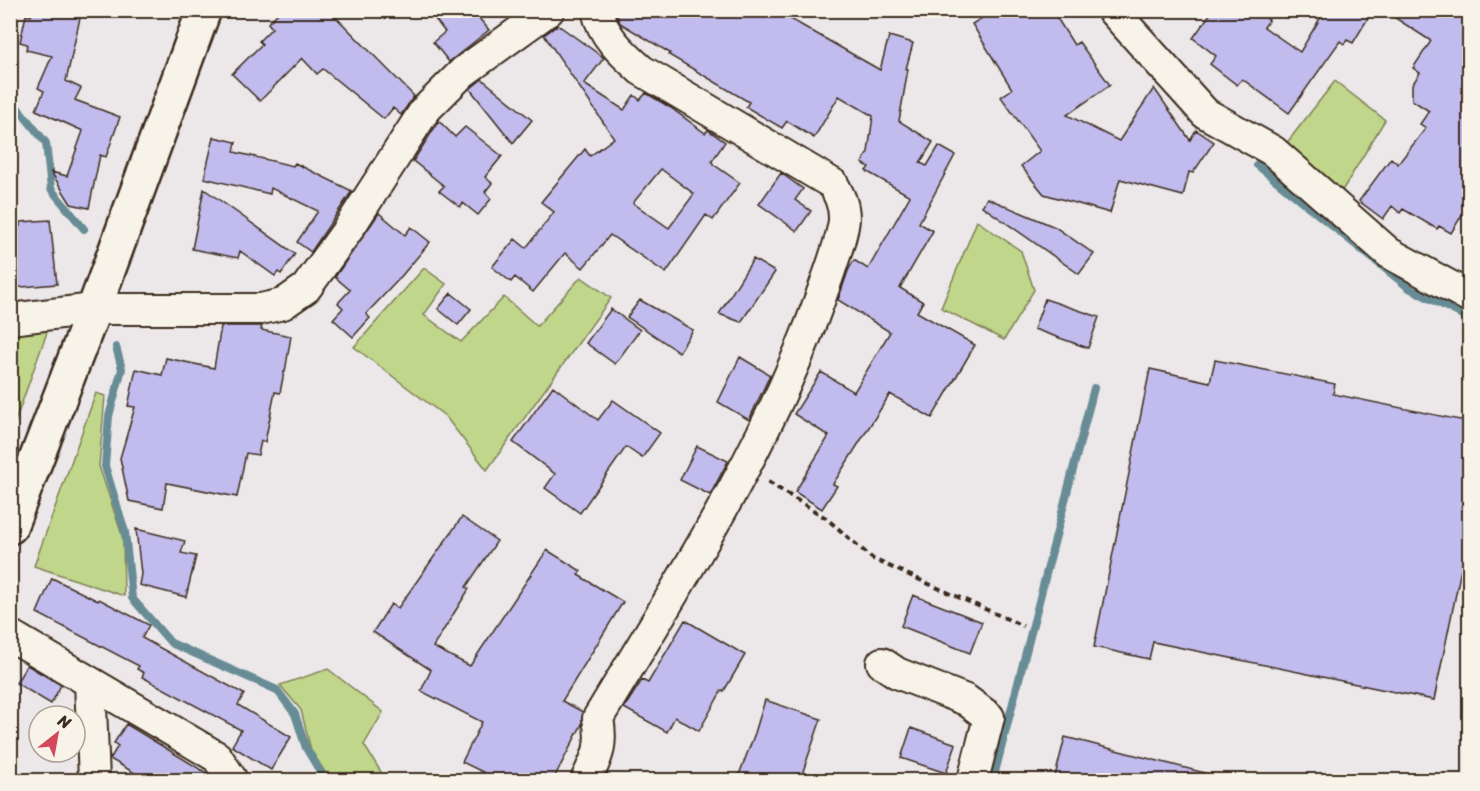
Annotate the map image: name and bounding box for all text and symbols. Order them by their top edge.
north arrow [27,704,87,764]
text: N [51,706,77,737]

